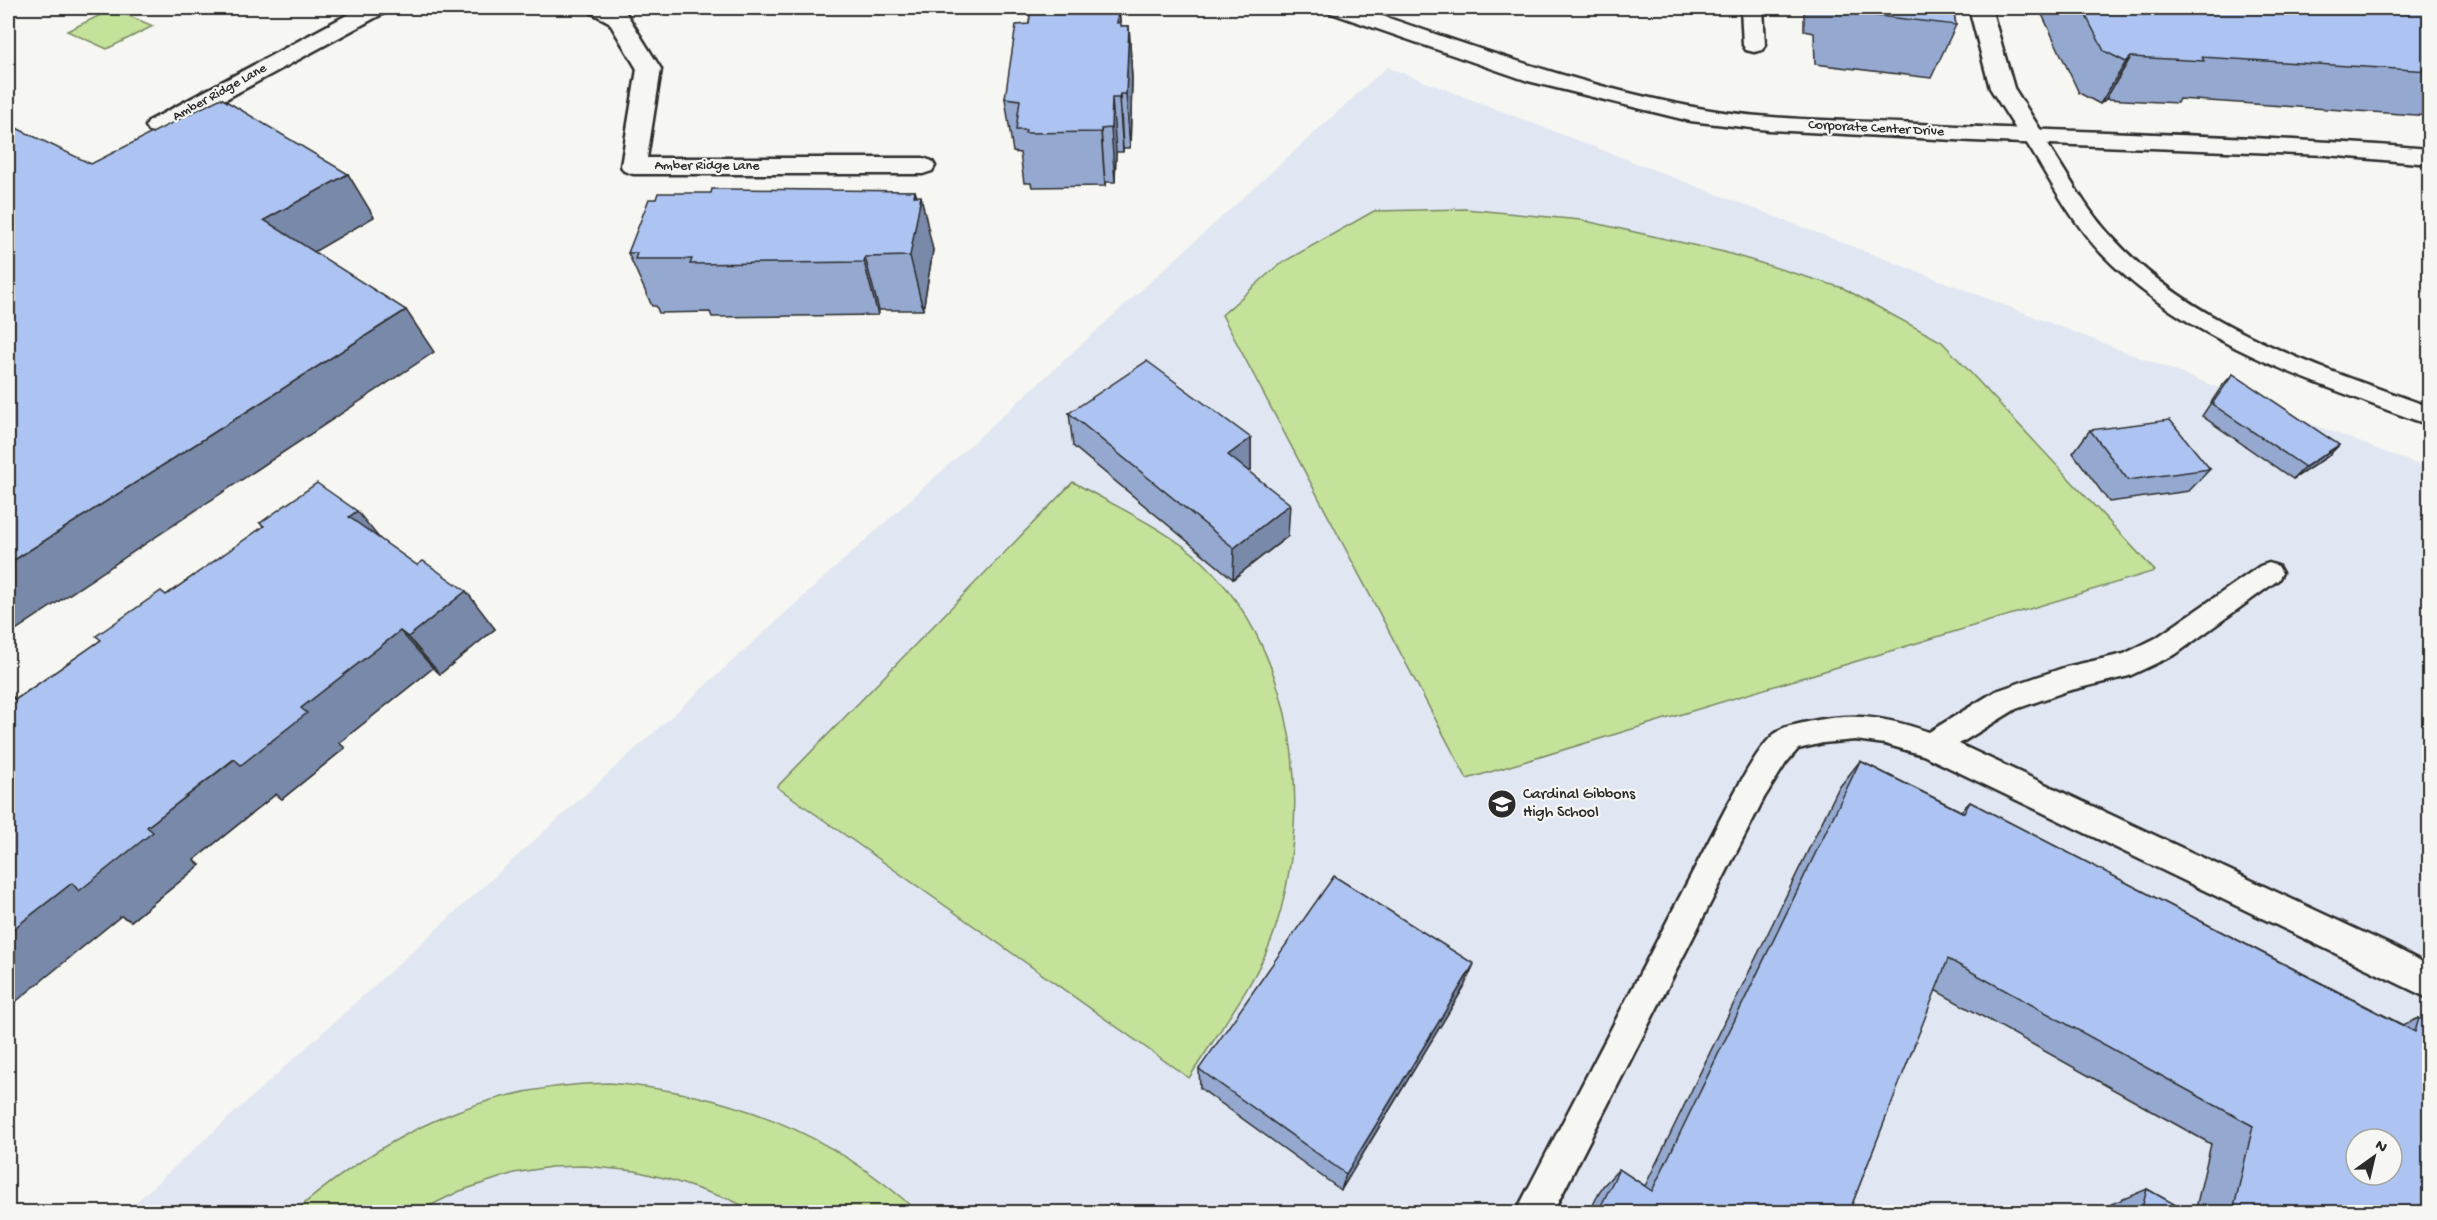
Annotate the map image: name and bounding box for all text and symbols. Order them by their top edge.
street label: Amber Ridge Lane [170,60,271,126]
street label: Corporate Center Drive [1808,117,1945,141]
street label: Amber Ridge Lane [655,158,760,175]
place label: Cardinal Gibbons High School [1523,786,1636,823]
school or university icon: Cardinal Gibbons High School [1486,788,1518,820]
north arrow [2344,1127,2404,1187]
text: N [2371,1137,2391,1159]

